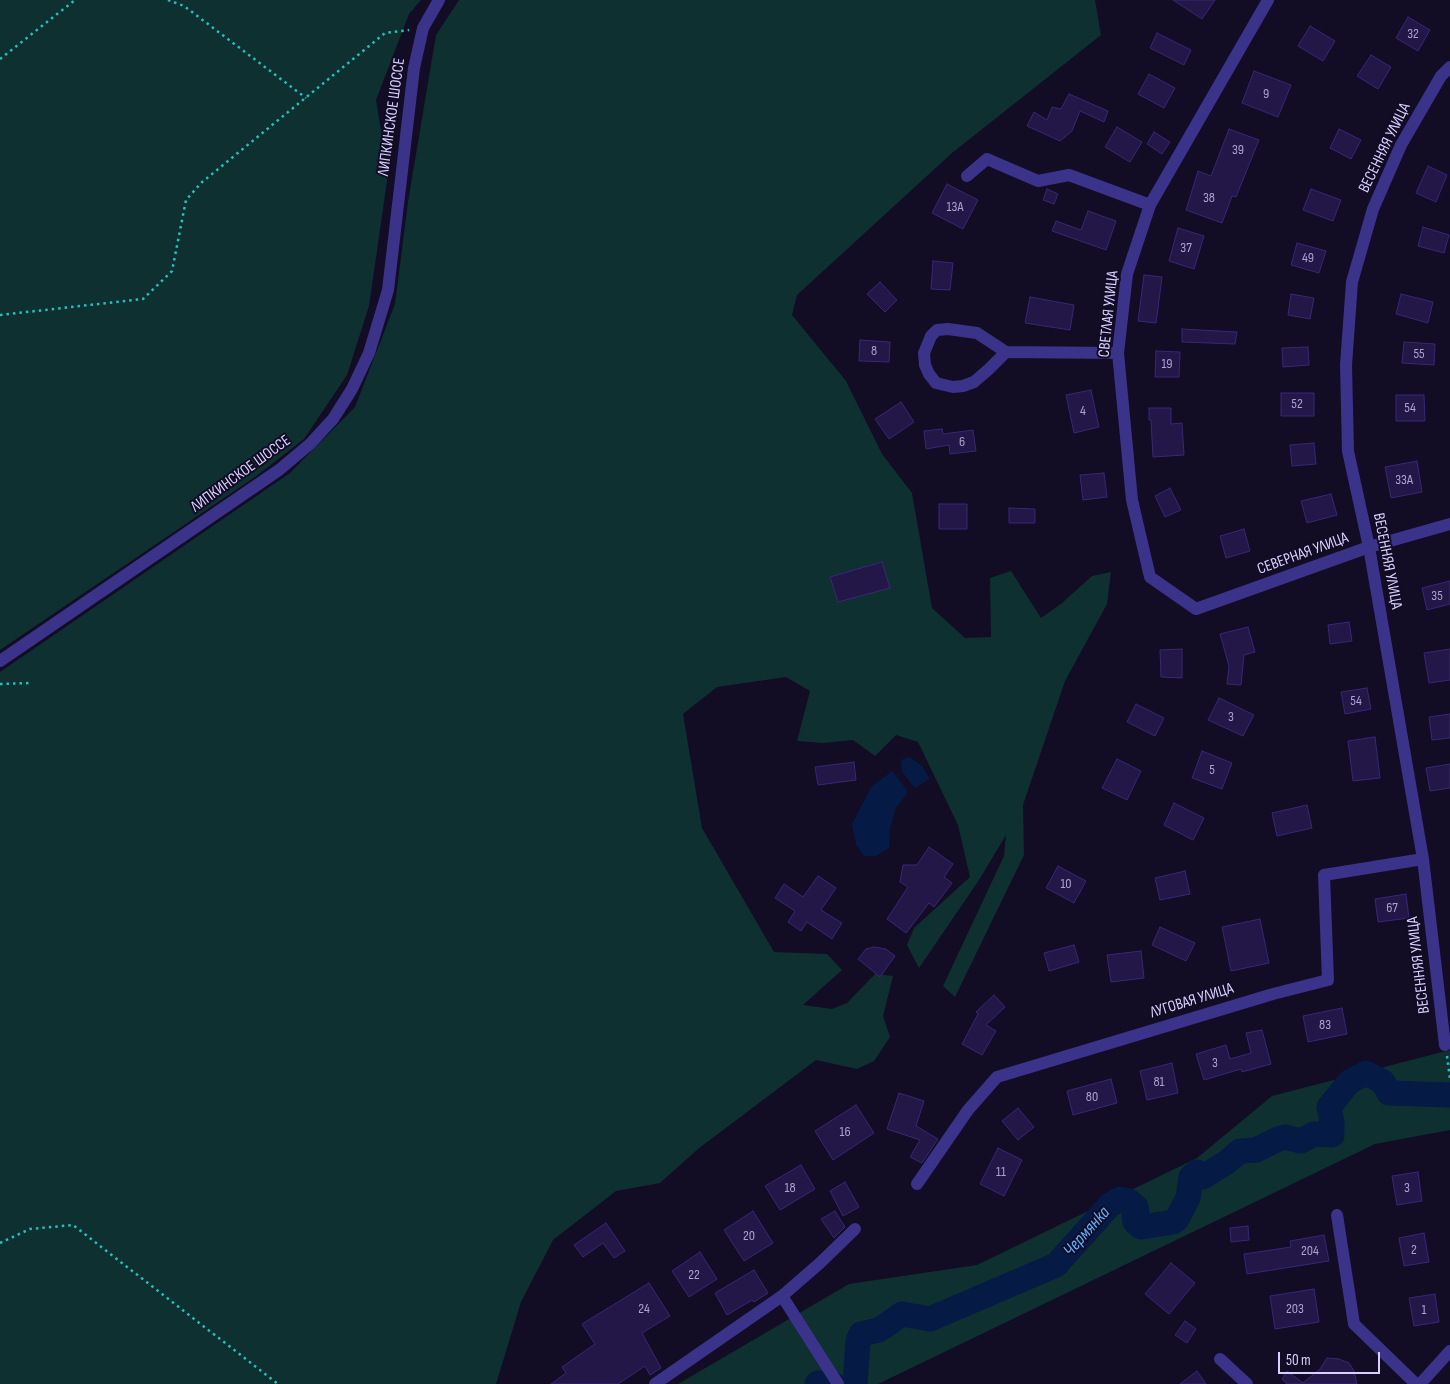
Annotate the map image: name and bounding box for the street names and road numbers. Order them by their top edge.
street label: ЛИПКИНСКОЕ ШОССЕ [374,57,410,177]
street label: ВЕСЕННЯЯ УЛИЦА [1355,100,1415,196]
street label: СВЕТЛАЯ УЛИЦА [1095,270,1123,358]
street label: ЛИПКИНСКОЕ ШОССЕ [187,431,295,517]
street label: ВЕСЕННЯЯ УЛИЦА [1368,511,1406,611]
street label: СЕВЕРНАЯ УЛИЦА [1255,529,1351,579]
street label: ВЕСЕННЯЯ УЛИЦА [1404,915,1434,1015]
street label: ЛУГОВАЯ УЛИЦА [1148,979,1236,1023]

